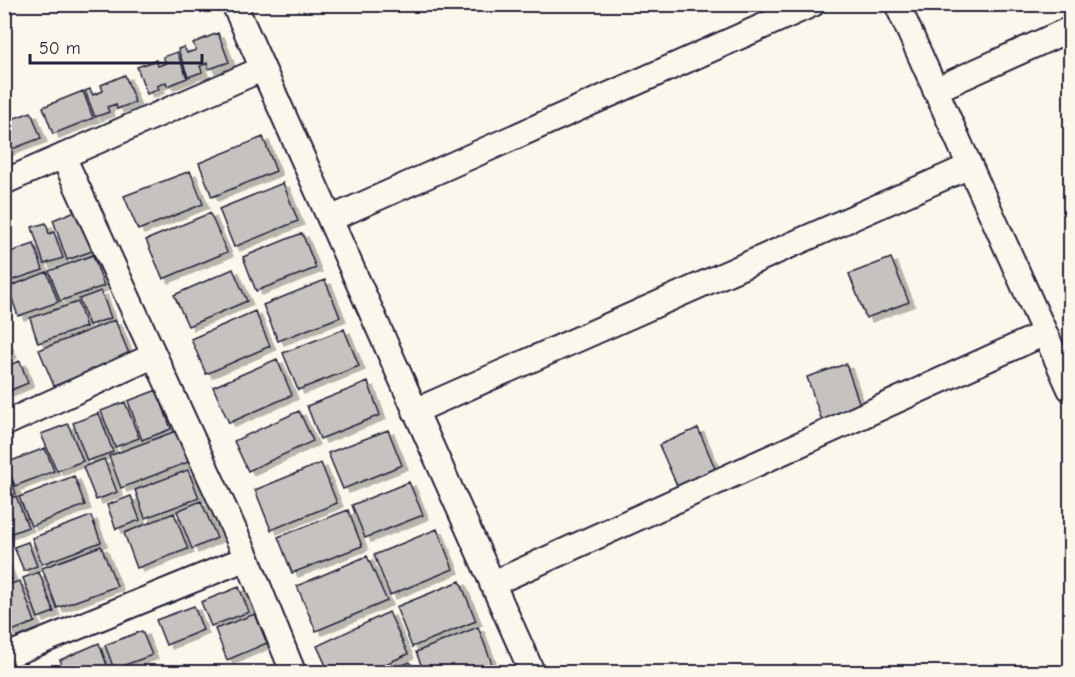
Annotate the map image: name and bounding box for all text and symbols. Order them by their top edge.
scale bar [30,27,202,65]
text: 50 m [39,38,81,59]

